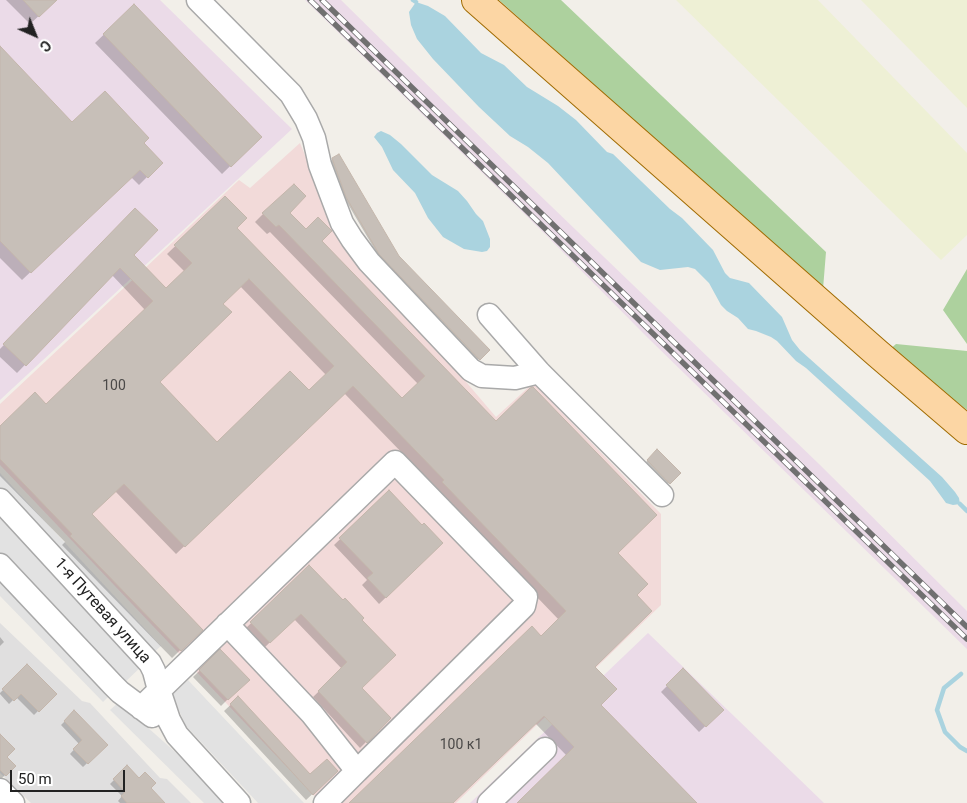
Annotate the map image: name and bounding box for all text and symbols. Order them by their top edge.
north arrow [10,10,60,60]
text: С [37,37,54,55]
house number: 100 [102,378,126,394]
street label: 1-я Путевая улица [50,554,154,668]
house number: 100 к1 [440,737,482,753]
scale bar [12,760,128,792]
text: 50 m [18,770,52,788]

